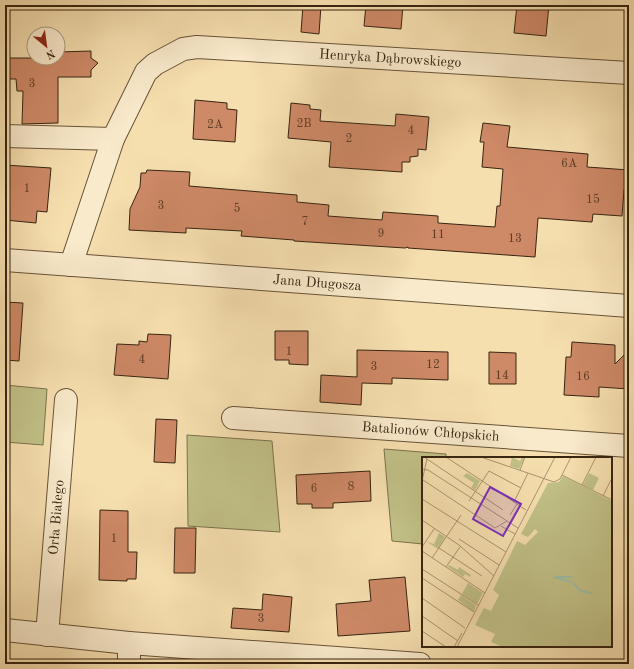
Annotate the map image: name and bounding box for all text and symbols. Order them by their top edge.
north arrow [26,26,66,66]
text: N [43,47,56,61]
street label: Henryka Dąbrowskiego [318,47,462,70]
house number: 3 [29,78,35,90]
house number: 2B [296,118,312,130]
house number: 2A [207,119,223,131]
house number: 4 [408,125,415,137]
house number: 2 [346,133,352,145]
house number: 6A [561,158,577,170]
house number: 1 [24,183,30,195]
house number: 15 [586,193,600,206]
house number: 3 [158,200,164,212]
house number: 5 [234,202,241,215]
house number: 7 [302,216,308,228]
house number: 9 [378,228,384,240]
house number: 11 [431,229,445,241]
house number: 13 [508,233,522,245]
street label: Jana Długosza [272,273,362,293]
house number: 1 [286,346,292,358]
house number: 4 [139,354,146,366]
house number: 12 [426,359,440,371]
house number: 3 [371,361,377,373]
house number: 14 [495,370,509,382]
house number: 16 [576,371,590,383]
street label: Batalionów Chłopskich [361,420,500,444]
inset map [422,457,612,647]
street label: Orła Białego [46,479,67,556]
house number: 8 [348,481,355,493]
house number: 6 [311,483,318,495]
house number: 1 [111,533,117,545]
house number: 3 [258,613,264,625]

